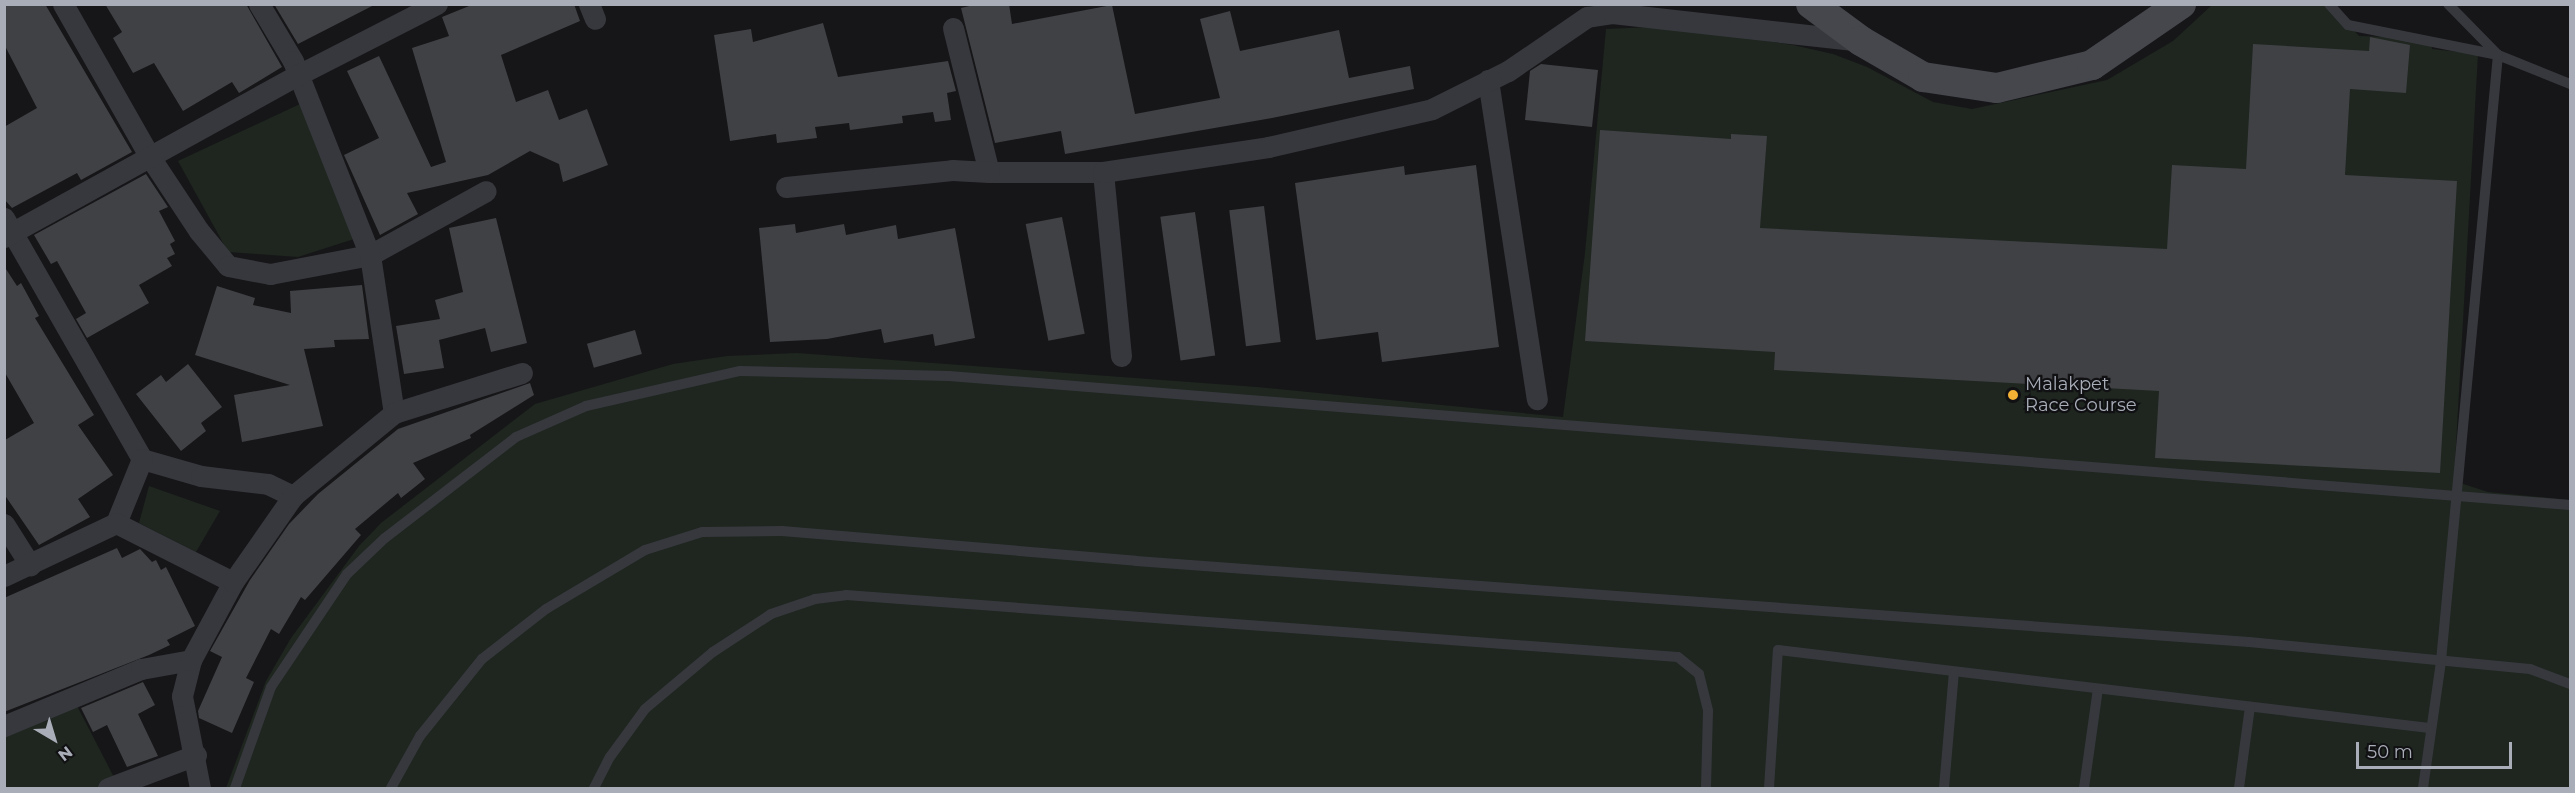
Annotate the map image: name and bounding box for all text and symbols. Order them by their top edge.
place label: Malakpet Race Course [2025,374,2137,416]
marker: Malakpet Race Course [2006,388,2020,402]
north arrow [24,709,84,769]
scale bar [2359,730,2515,768]
text: 50 m [2367,741,2413,763]
text: N [54,742,76,765]

